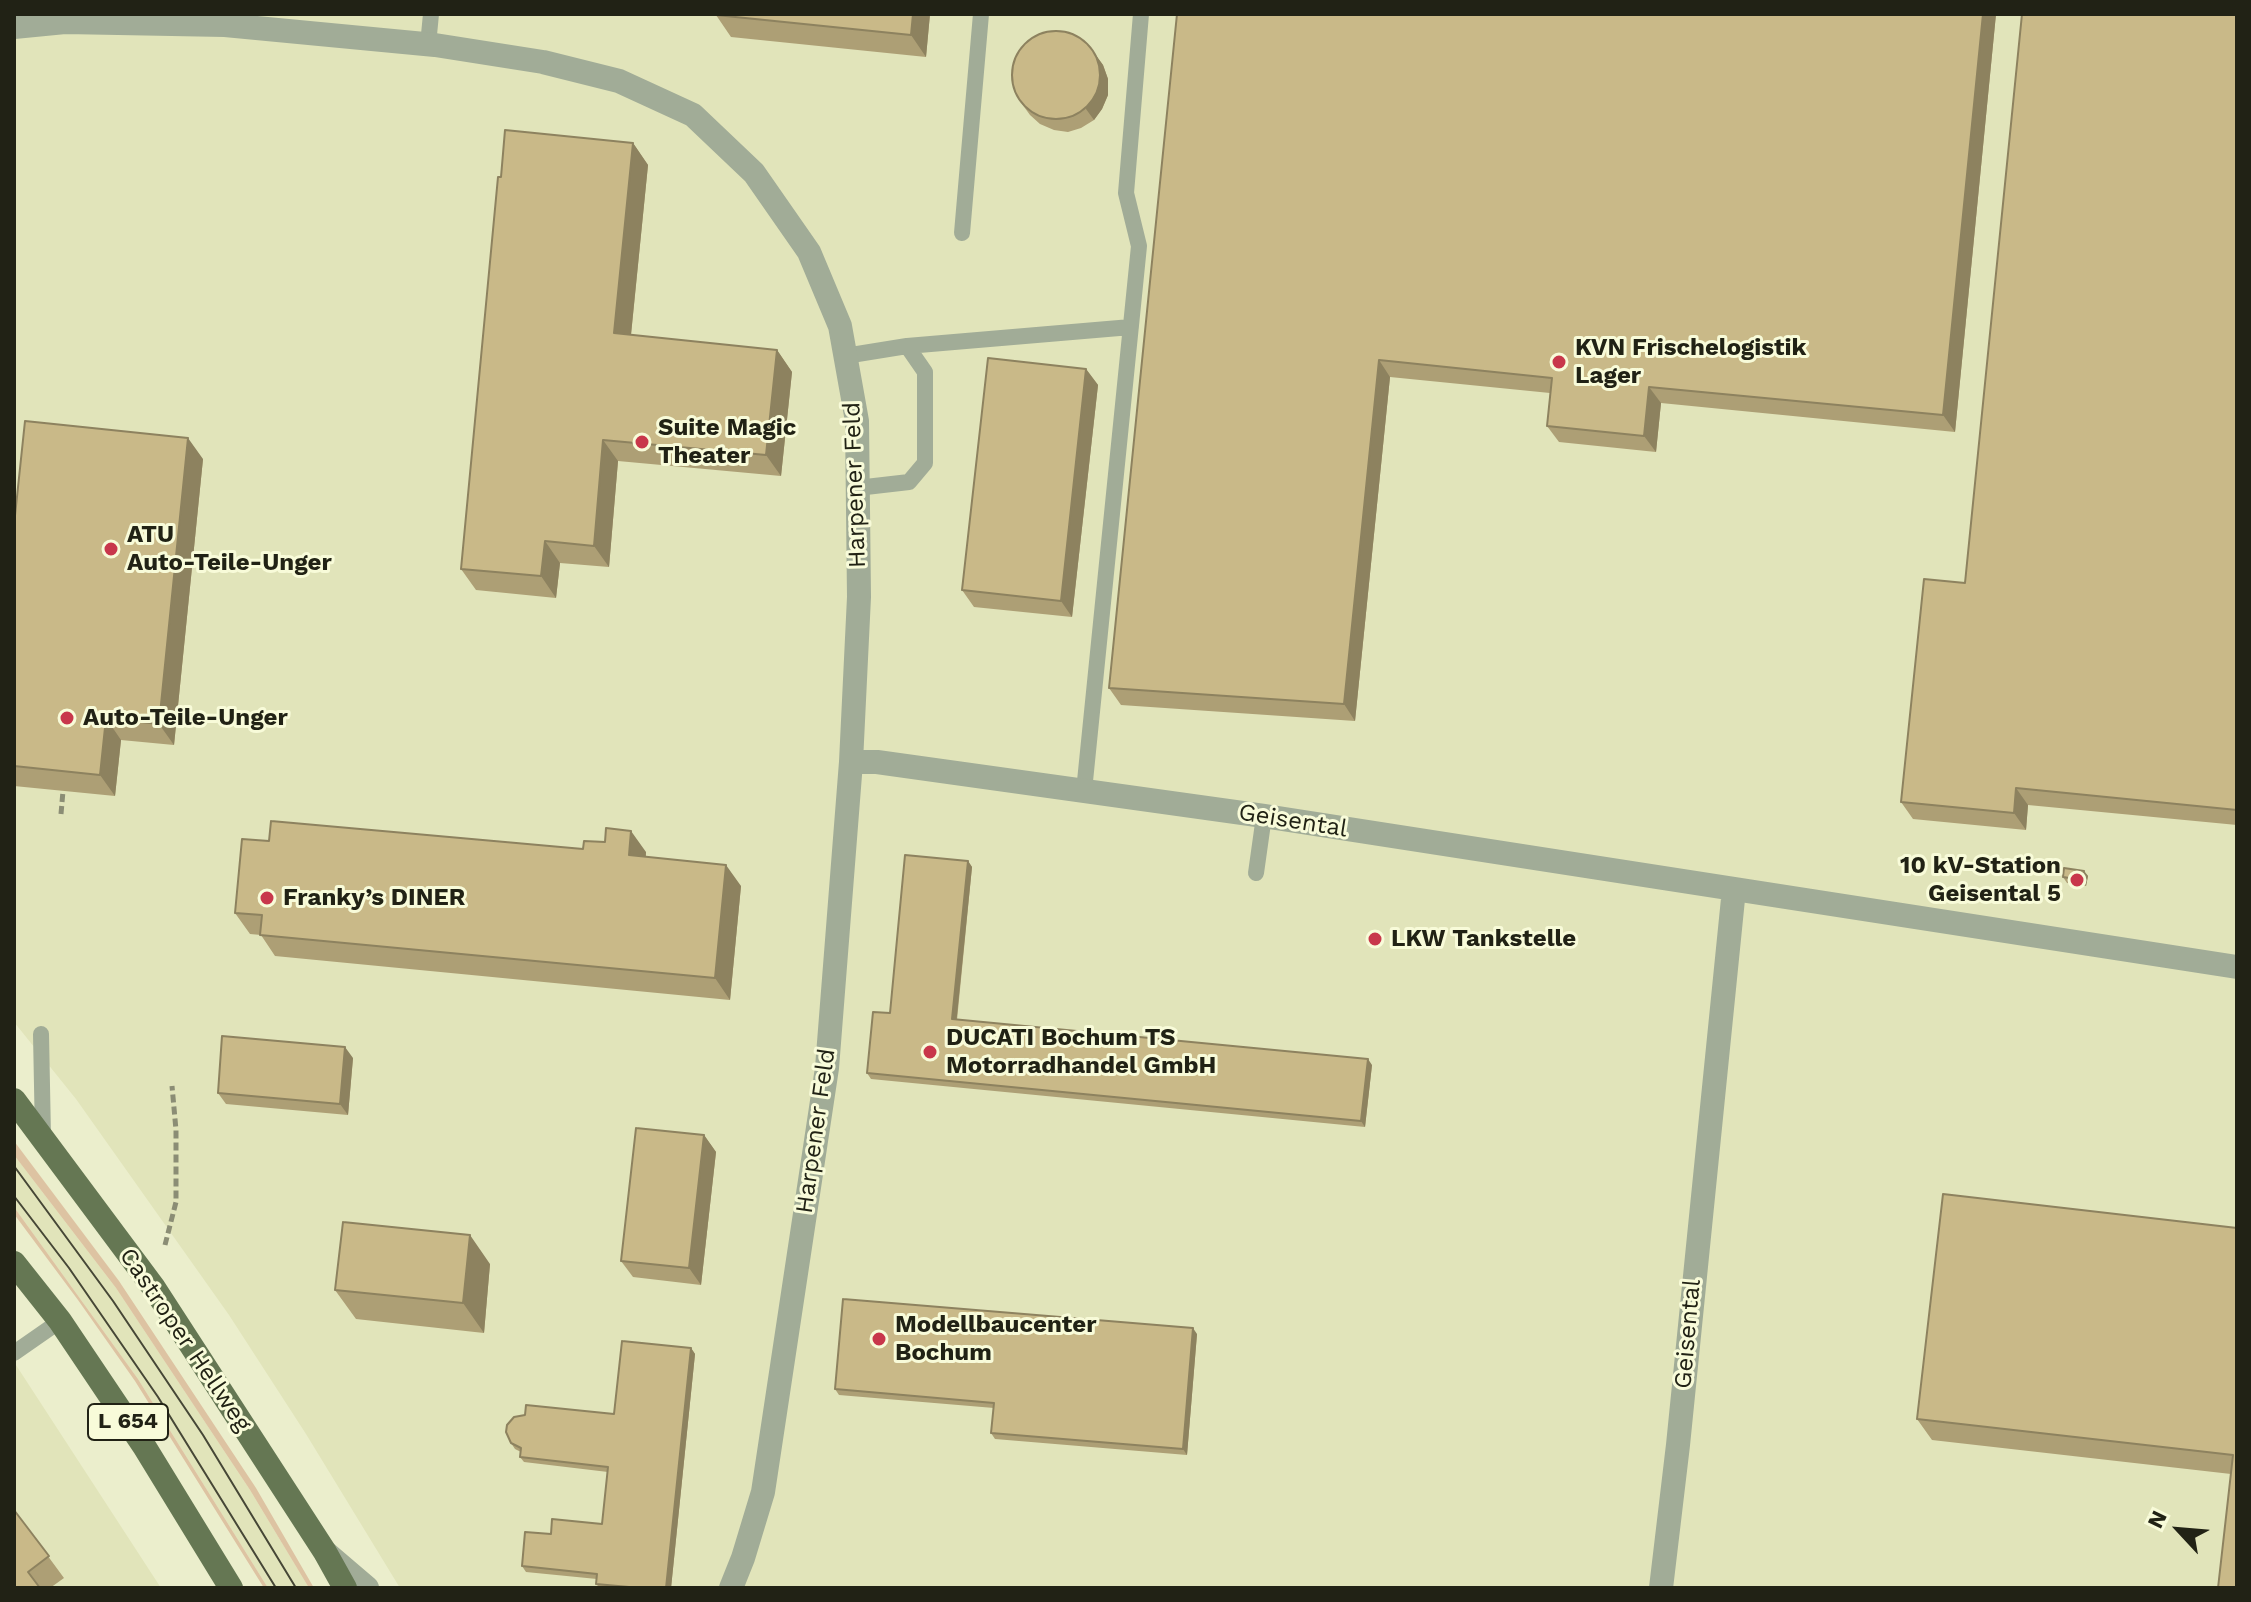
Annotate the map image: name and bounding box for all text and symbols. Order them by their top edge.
place label: KVN Frischelogistik Lager [1575,334,1806,390]
marker: KVN Frischelogistik Lager [1550,353,1568,371]
street label: Harpener Feld [838,402,872,568]
place label: Suite Magic Theater [658,414,796,470]
marker: Suite Magic Theater [633,433,651,451]
place label: ATU Auto-Teile-Unger [127,521,332,577]
marker: ATU Auto-Teile-Unger [102,540,120,558]
place label: Auto-Teile-Unger [83,704,288,732]
marker: Auto-Teile-Unger [58,709,76,727]
street label: Geisental [1237,798,1349,844]
place label: 10 kV-Station Geisental 5 [1900,852,2061,908]
marker: 10 kV-Station Geisental 5 [2068,871,2086,889]
place label: Franky’s DINER [283,884,465,912]
marker: Franky’s DINER [258,889,276,907]
place label: LKW Tankstelle [1391,925,1576,953]
marker: LKW Tankstelle [1366,930,1384,948]
place label: DUCATI Bochum TS Motorradhandel GmbH [946,1024,1216,1080]
marker: DUCATI Bochum TS Motorradhandel GmbH [921,1043,939,1061]
street label: Harpener Feld [790,1047,842,1215]
street label: Castroper Hellweg [113,1243,257,1437]
street label: Geisental [1669,1278,1707,1390]
place label: Modellbaucenter Bochum [895,1311,1096,1367]
marker: Modellbaucenter Bochum [870,1330,888,1348]
road number: L 654 [88,1404,168,1440]
north arrow [2139,1490,2219,1570]
text: N [2142,1506,2172,1532]

